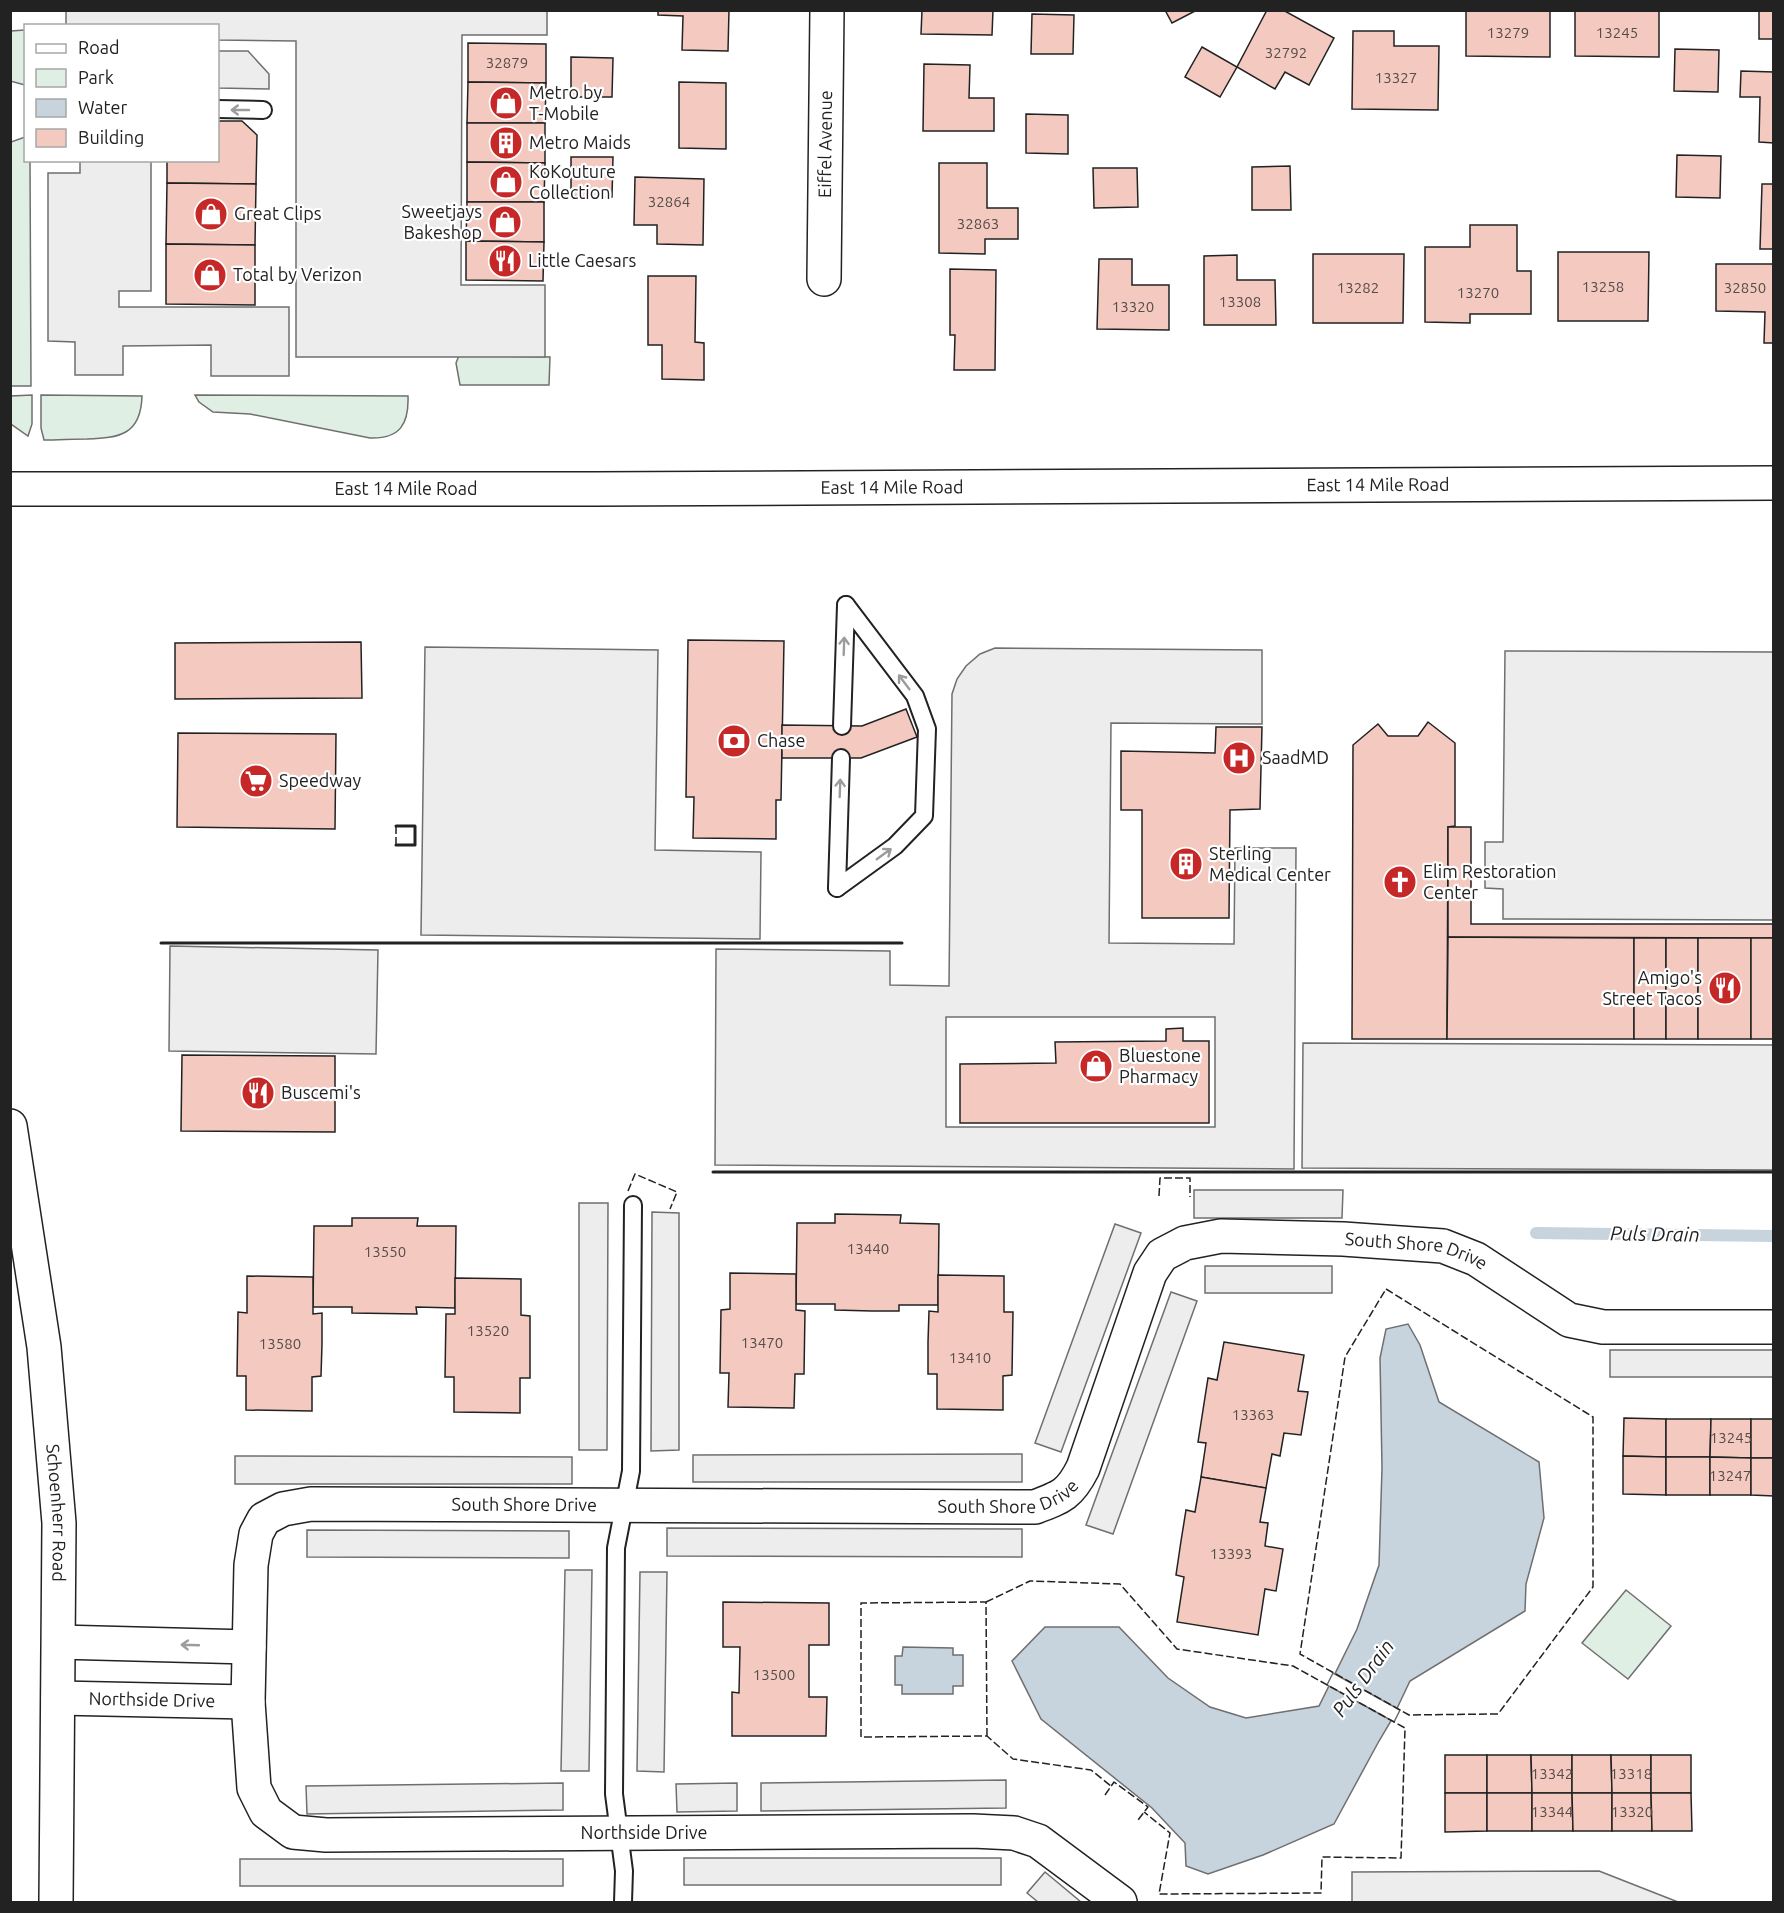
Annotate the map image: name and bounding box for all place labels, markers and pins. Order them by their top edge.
place label: Metro by T-Mobile [529,82,603,123]
shop icon: Metro by T-Mobile [488,85,524,121]
building icon: Metro Maids [488,125,524,161]
place label: Metro Maids [529,132,631,152]
place label: KoKouture Collection [529,161,616,202]
shop icon: KoKouture Collection [488,164,524,200]
shop icon: Great Clips [193,196,229,232]
place label: Sweetjays Bakeshop [402,201,482,242]
place label: Great Clips [234,203,322,223]
shop icon: Sweetjays Bakeshop [487,204,523,240]
restaurant icon: Little Caesars [487,243,523,279]
place label: Little Caesars [528,250,637,270]
shop icon: Total by Verizon [192,257,228,293]
place label: Total by Verizon [233,264,362,284]
bank icon: Chase [716,723,752,759]
place label: Chase [757,730,805,750]
hospital icon: SaadMD [1221,740,1257,776]
place label: SaadMD [1262,747,1329,767]
supermarket icon: Speedway [238,763,274,799]
place label: Speedway [279,770,362,790]
place label: Sterling Medical Center [1209,843,1331,884]
building icon: Sterling Medical Center [1168,846,1204,882]
place label: Elim Restoration Center [1423,861,1557,902]
church icon: Elim Restoration Center [1382,864,1418,900]
place label: Amigo's Street Tacos [1602,967,1702,1008]
restaurant icon: Amigo's Street Tacos [1707,970,1743,1006]
place label: Bluestone Pharmacy [1119,1045,1201,1086]
shop icon: Bluestone Pharmacy [1078,1048,1114,1084]
restaurant icon: Buscemi's [240,1075,276,1111]
place label: Buscemi's [281,1082,361,1102]

